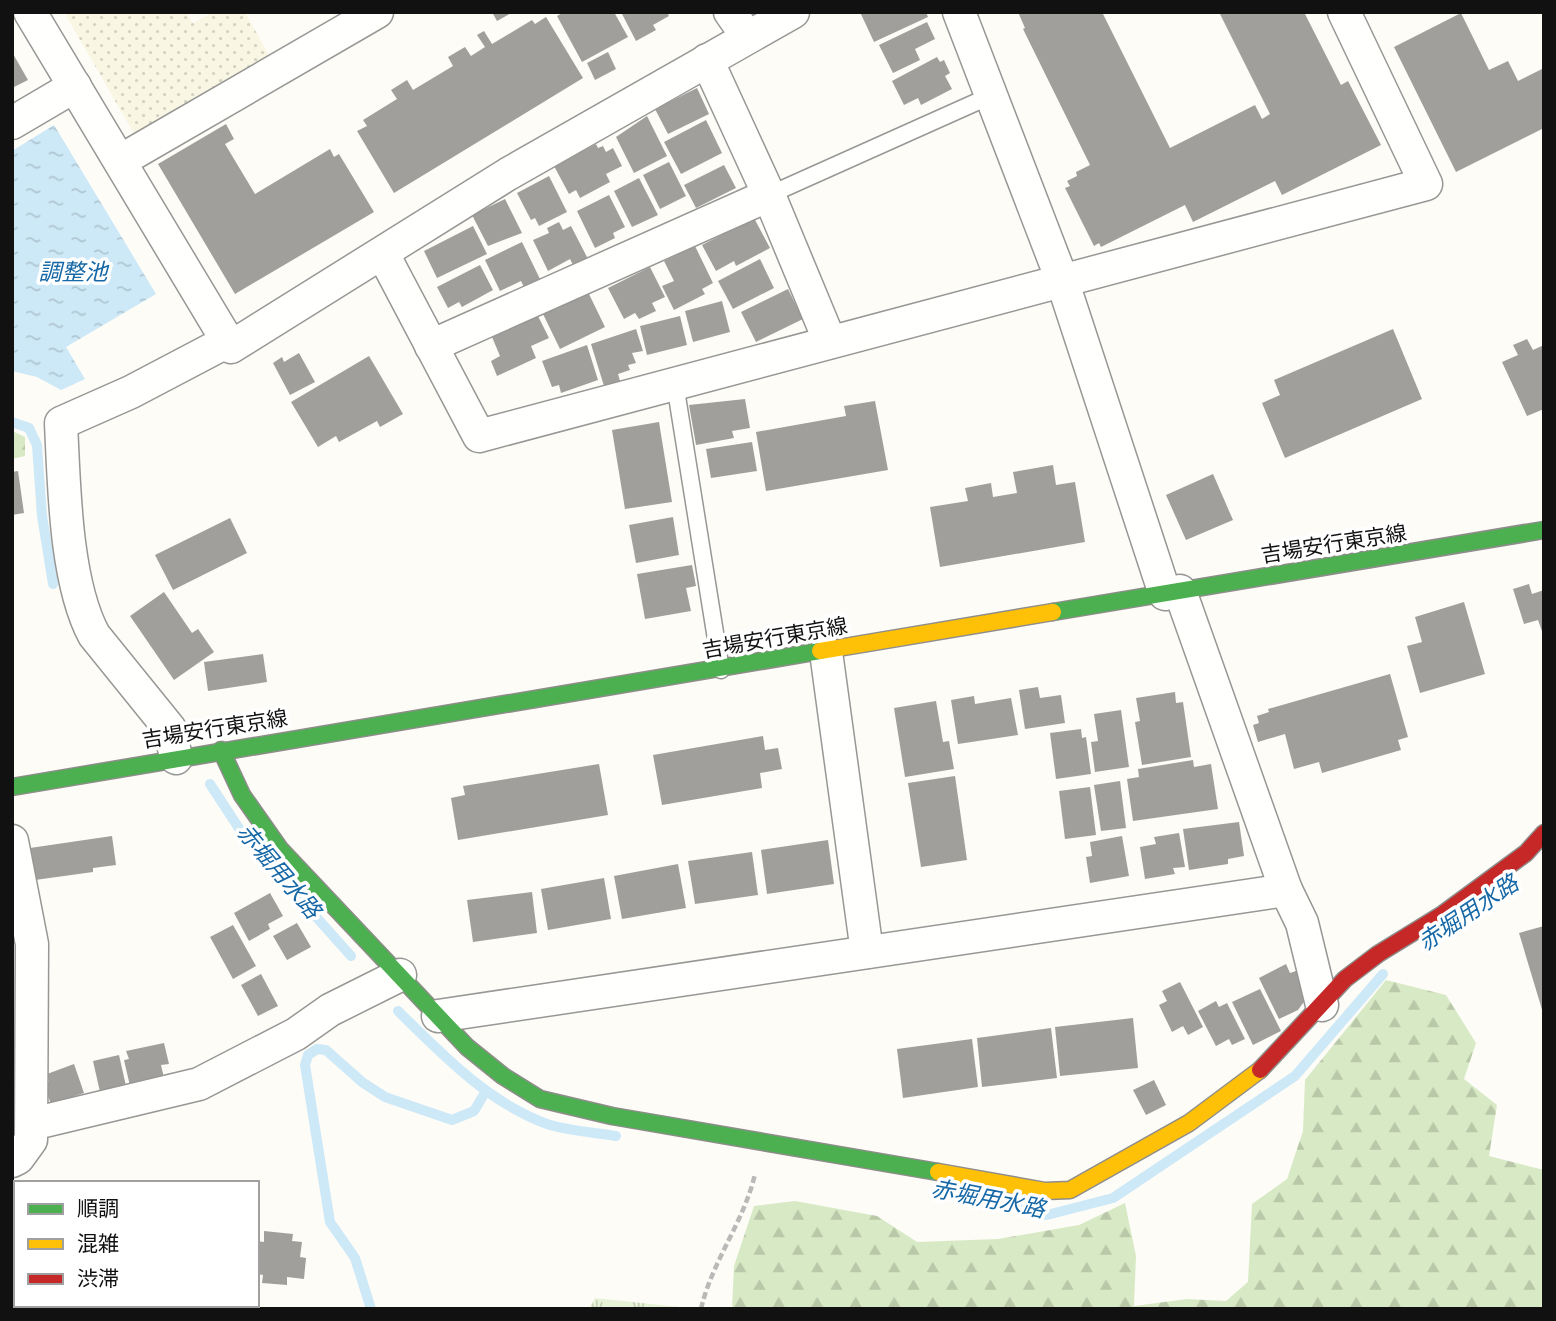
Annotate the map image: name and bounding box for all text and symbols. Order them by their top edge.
water label: 調整池 [39,256,110,291]
street label: 吉場安行東京線 [1259,518,1409,572]
street label: 吉場安行東京線 [700,610,850,668]
street label: 吉場安行東京線 [140,703,290,757]
water label: 赤堀用水路 [228,817,330,929]
water label: 赤堀用水路 [1412,866,1528,961]
water label: 赤堀用水路 [928,1172,1050,1229]
legend [14,1181,259,1307]
text: 順調 [77,1194,119,1226]
text: 混雑 [77,1229,119,1261]
text: 渋滞 [77,1264,119,1296]

